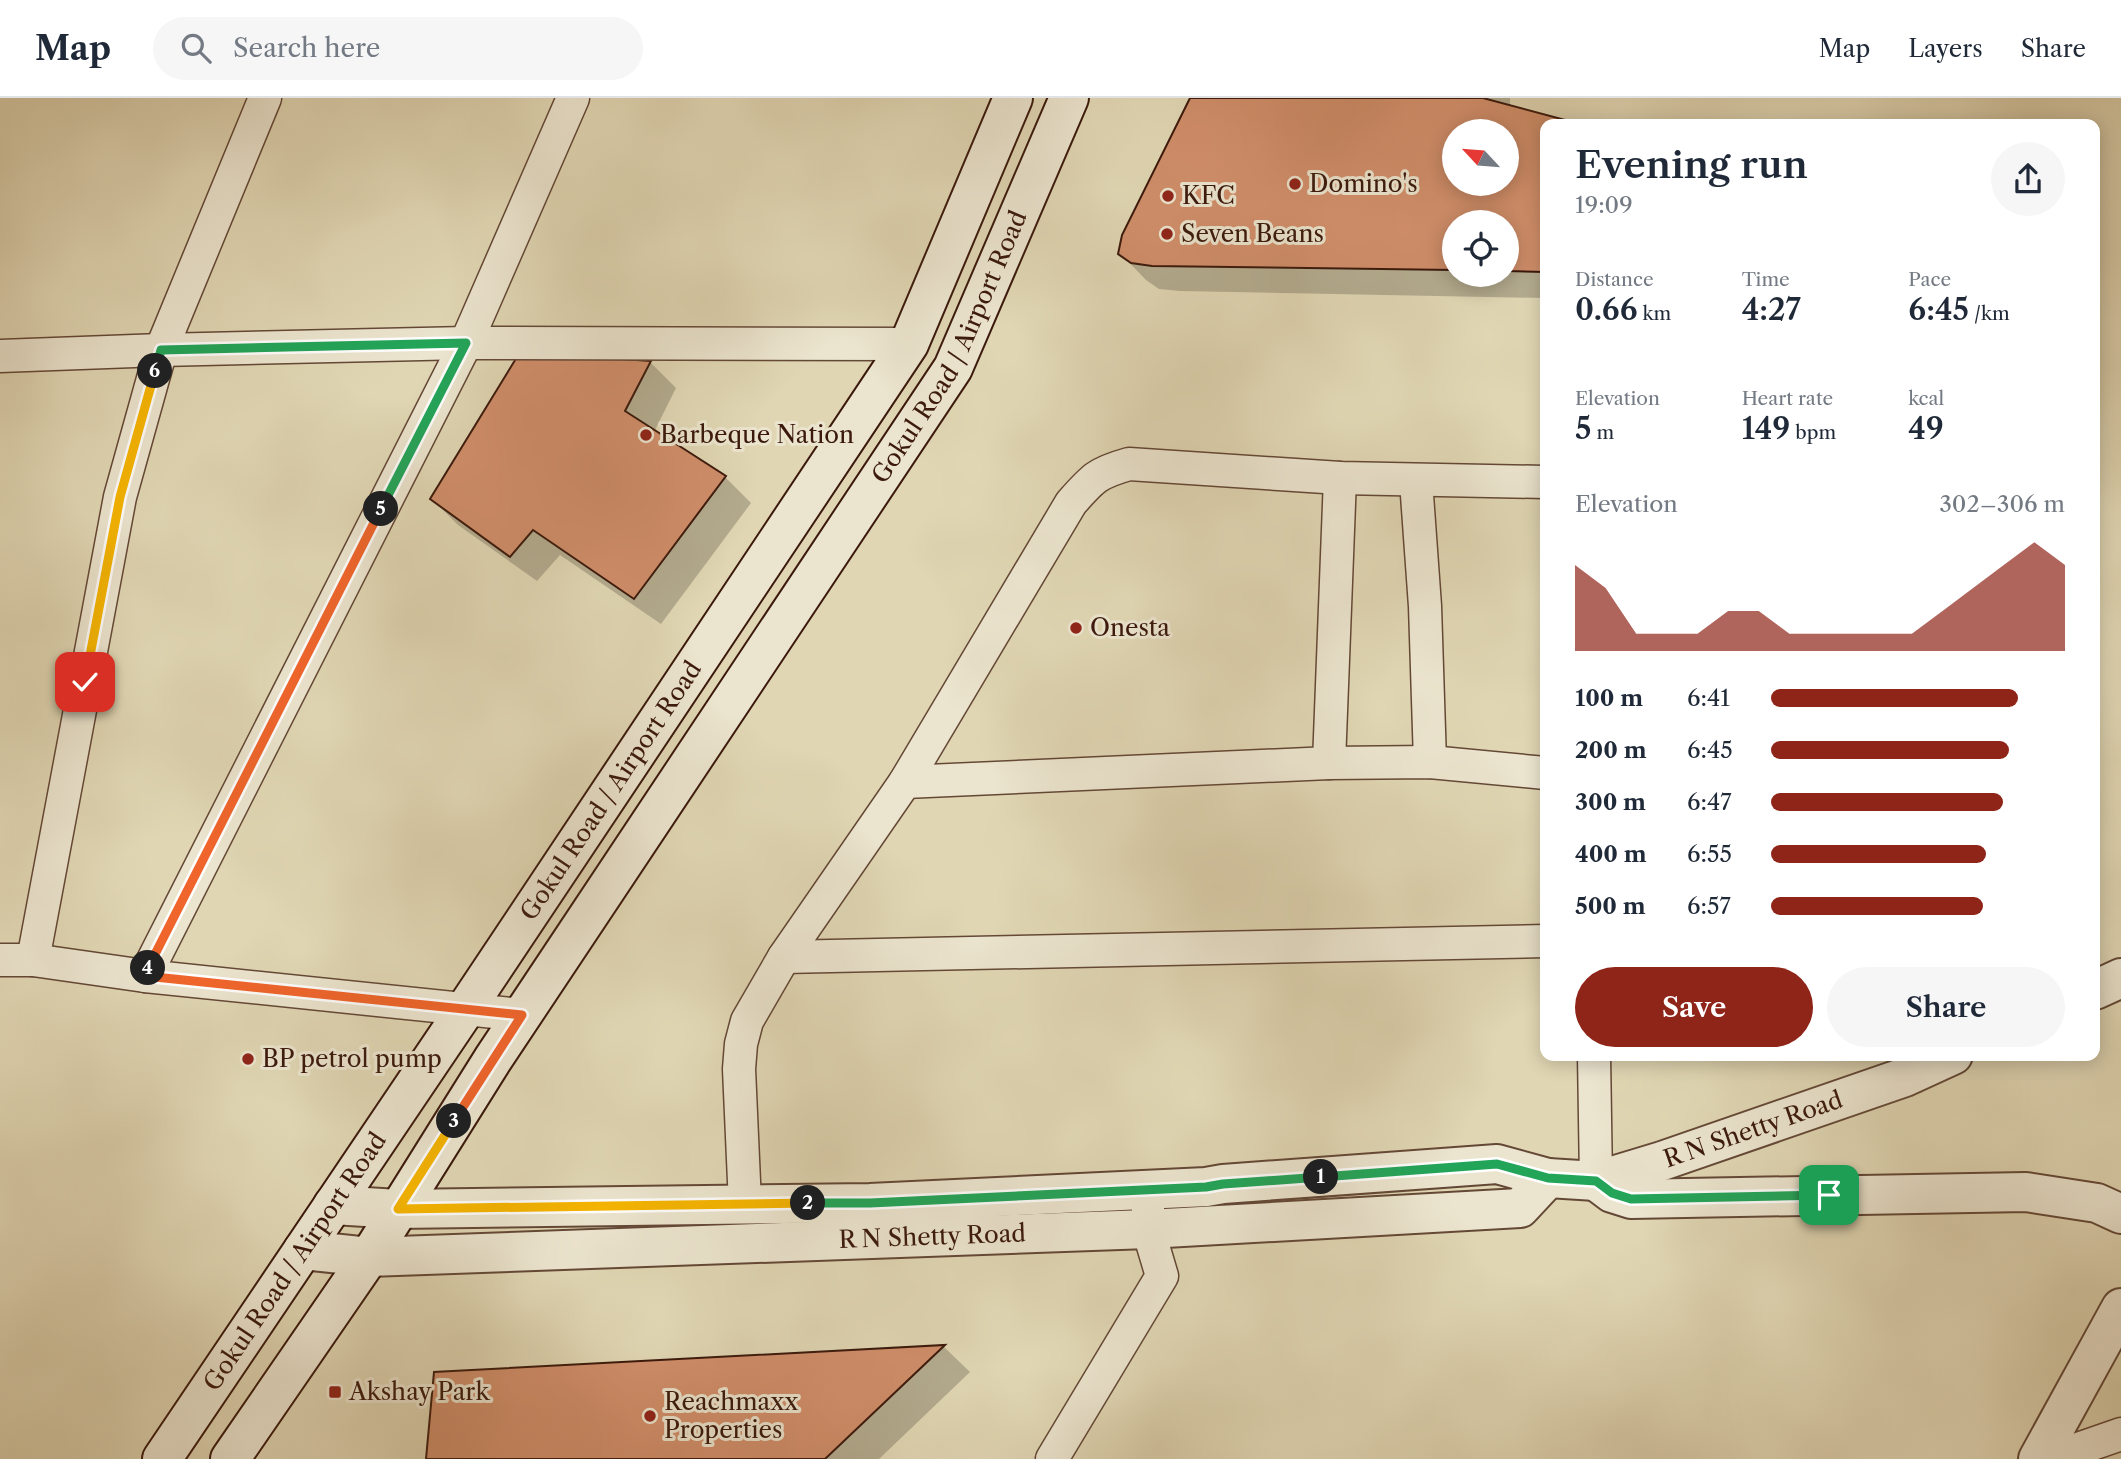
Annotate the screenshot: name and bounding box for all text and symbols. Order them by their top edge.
search box [153,17,643,80]
text: Map [35,28,111,69]
icon: search [177,29,215,67]
text: Search here [233,32,380,64]
text: Map [1819,34,1870,63]
text: Layers [1908,34,1983,63]
text: Share [2021,34,2086,63]
north arrow [1442,119,1519,196]
map controls [1442,119,1519,287]
text: Evening run [1575,141,1808,188]
button: share [1991,142,2065,216]
place label: Domino's [1309,169,1418,198]
marker: Domino's [1287,176,1303,192]
place label: KFC [1182,181,1235,210]
marker: KFC [1160,188,1176,204]
text: 19:09 [1575,191,1633,219]
street label: Gokul Road / Airport Road [865,206,1033,489]
button: locate [1442,210,1519,287]
place label: Seven Beans [1181,219,1324,248]
marker: Seven Beans [1159,226,1175,242]
text: Distance [1575,268,1654,291]
text: Time [1742,268,1790,291]
text: Pace [1908,268,1951,291]
text: 0.66 [1575,291,1637,328]
text: 4:27 [1742,291,1801,328]
text: 6:45 [1908,291,1969,328]
text: km [1637,302,1671,325]
text: /km [1969,302,2010,325]
pin: 6 [138,354,172,388]
text: 6 [149,359,160,382]
text: Elevation [1575,387,1660,410]
text: Heart rate [1742,387,1833,410]
text: kcal [1908,387,1944,410]
text: 5 [1575,410,1591,447]
text: 149 [1742,410,1790,447]
text: 49 [1908,410,1944,447]
place label: Barbeque Nation [660,420,854,449]
text: m [1591,421,1614,444]
text: bpm [1790,421,1836,444]
marker: Barbeque Nation [638,427,654,443]
text: Elevation [1575,490,1678,518]
text: 302–306 m [1939,490,2065,518]
pin: 5 [364,492,398,526]
text: 5 [375,497,386,520]
place label: Onesta [1090,613,1170,642]
marker: Onesta [1068,620,1084,636]
pin [55,652,115,712]
street label: Gokul Road / Airport Road [514,655,708,926]
icon: check [66,663,104,701]
text: 100 m [1575,684,1643,712]
text: 6:41 [1687,684,1730,712]
text: 200 m [1575,736,1647,764]
text: 6:45 [1687,736,1733,764]
text: 300 m [1575,788,1646,816]
text: 6:47 [1687,788,1732,816]
text: 400 m [1575,840,1647,868]
text: 6:55 [1687,840,1732,868]
text: 500 m [1575,892,1646,920]
text: 6:57 [1687,892,1731,920]
pin: 4 [130,950,166,986]
text: 4 [142,956,153,979]
button: Save [1575,967,1813,1047]
button: Share [1827,967,2065,1047]
place label: BP petrol pump [262,1044,442,1073]
marker: BP petrol pump [240,1051,256,1067]
street label: R N Shetty Road [1660,1085,1847,1173]
pin: 3 [436,1104,472,1138]
text: 3 [448,1109,459,1132]
street label: Gokul Road / Airport Road [197,1126,392,1396]
pin: 1 [1304,1160,1338,1194]
text: 1 [1316,1165,1325,1188]
pin [1799,1165,1859,1225]
icon: arrive [1810,1176,1848,1214]
pin: 2 [790,1186,826,1220]
text: 2 [802,1191,813,1214]
street label: R N Shetty Road [838,1218,1027,1254]
place label: Akshay Park [348,1377,490,1406]
marker: Akshay Park [327,1384,343,1400]
place label: Reachmaxx Properties [664,1387,798,1444]
marker: Reachmaxx Properties [642,1408,658,1424]

